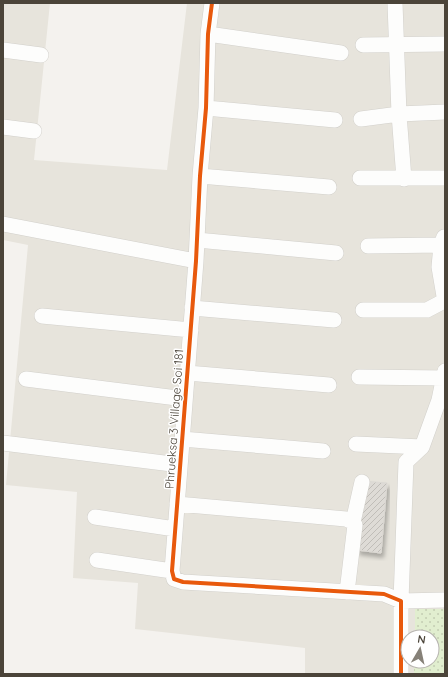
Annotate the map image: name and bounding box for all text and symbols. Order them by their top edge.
street label: Phrueksa 3 Village Soi 181 [162,349,186,489]
north arrow [400,629,440,669]
text: N [416,632,427,647]

